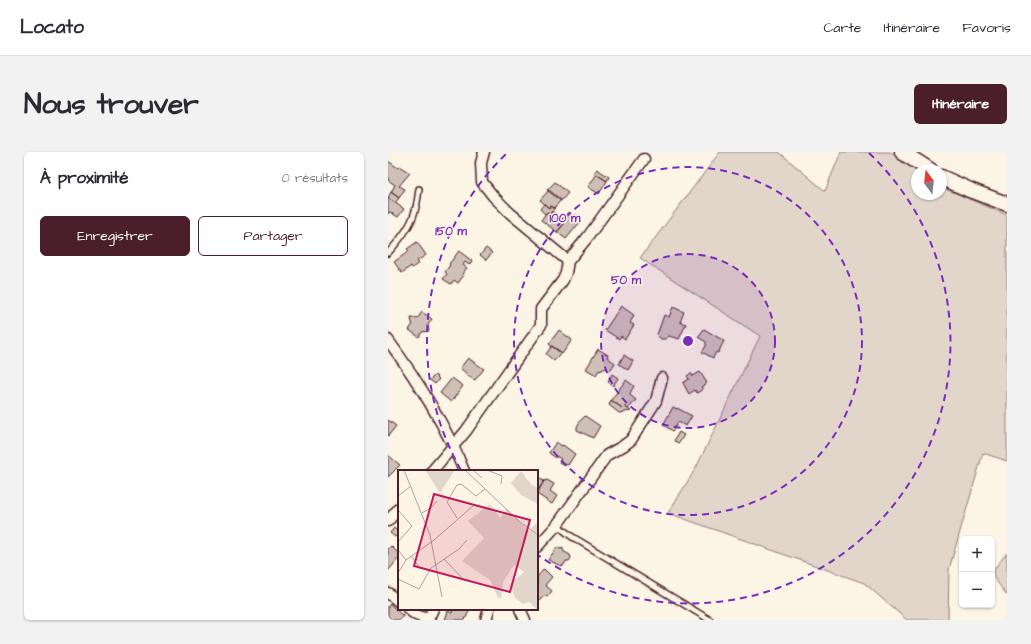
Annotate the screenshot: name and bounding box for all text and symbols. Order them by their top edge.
text: Locato [20,14,84,41]
text: Carte [823,18,861,38]
text: Itinéraire [883,18,940,38]
text: Favoris [962,18,1011,38]
button: Itinéraire [914,84,1007,124]
text: Nous trouver [24,85,199,124]
north arrow [911,164,947,200]
text: À proximité [40,166,129,190]
text: 0 résultats [282,169,348,187]
text: 100 m [550,210,581,227]
button: Enregistrer [40,216,190,256]
button: Partager [198,216,348,256]
text: 150 m [435,223,468,240]
text: 50 m [611,272,642,289]
centre of rings [681,334,695,348]
inset map [398,470,538,610]
map controls [959,536,995,608]
button: + [959,536,995,572]
button: − [959,572,995,608]

